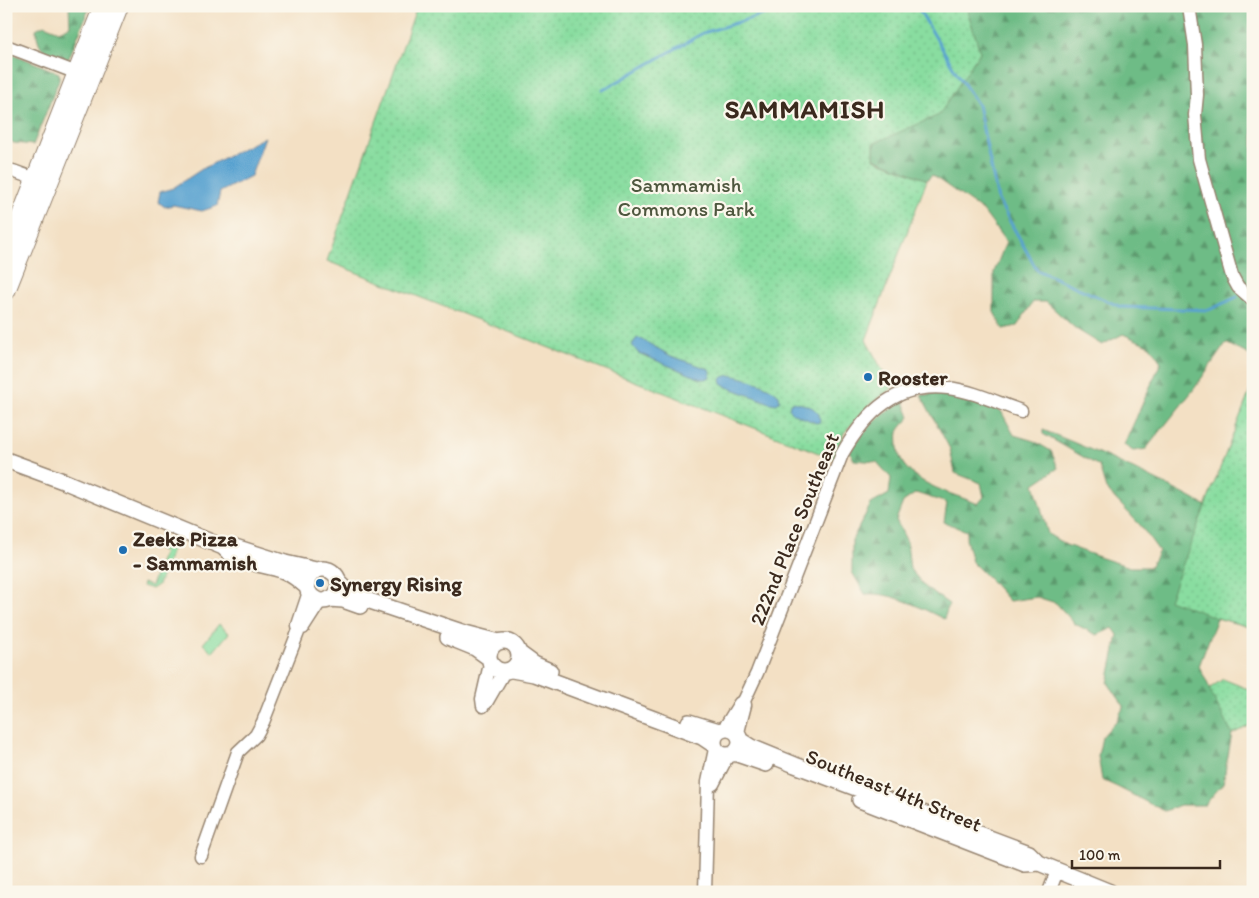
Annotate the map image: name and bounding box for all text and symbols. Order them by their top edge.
district label: SAMMAMISH [725,93,885,125]
park label: Sammamish Commons Park [617,172,755,221]
place label: Rooster [878,365,948,390]
marker: Rooster [862,371,874,383]
street label: 222nd Place Southeast [744,429,844,629]
place label: Zeeks Pizza - Sammamish [133,526,257,575]
marker: Zeeks Pizza - Sammamish [117,544,129,556]
place label: Synergy Rising [330,571,462,597]
marker: Synergy Rising [314,577,326,589]
street label: Southeast 4th Street [802,743,986,837]
scale bar [1072,838,1219,870]
text: 100 m [1079,846,1121,864]

